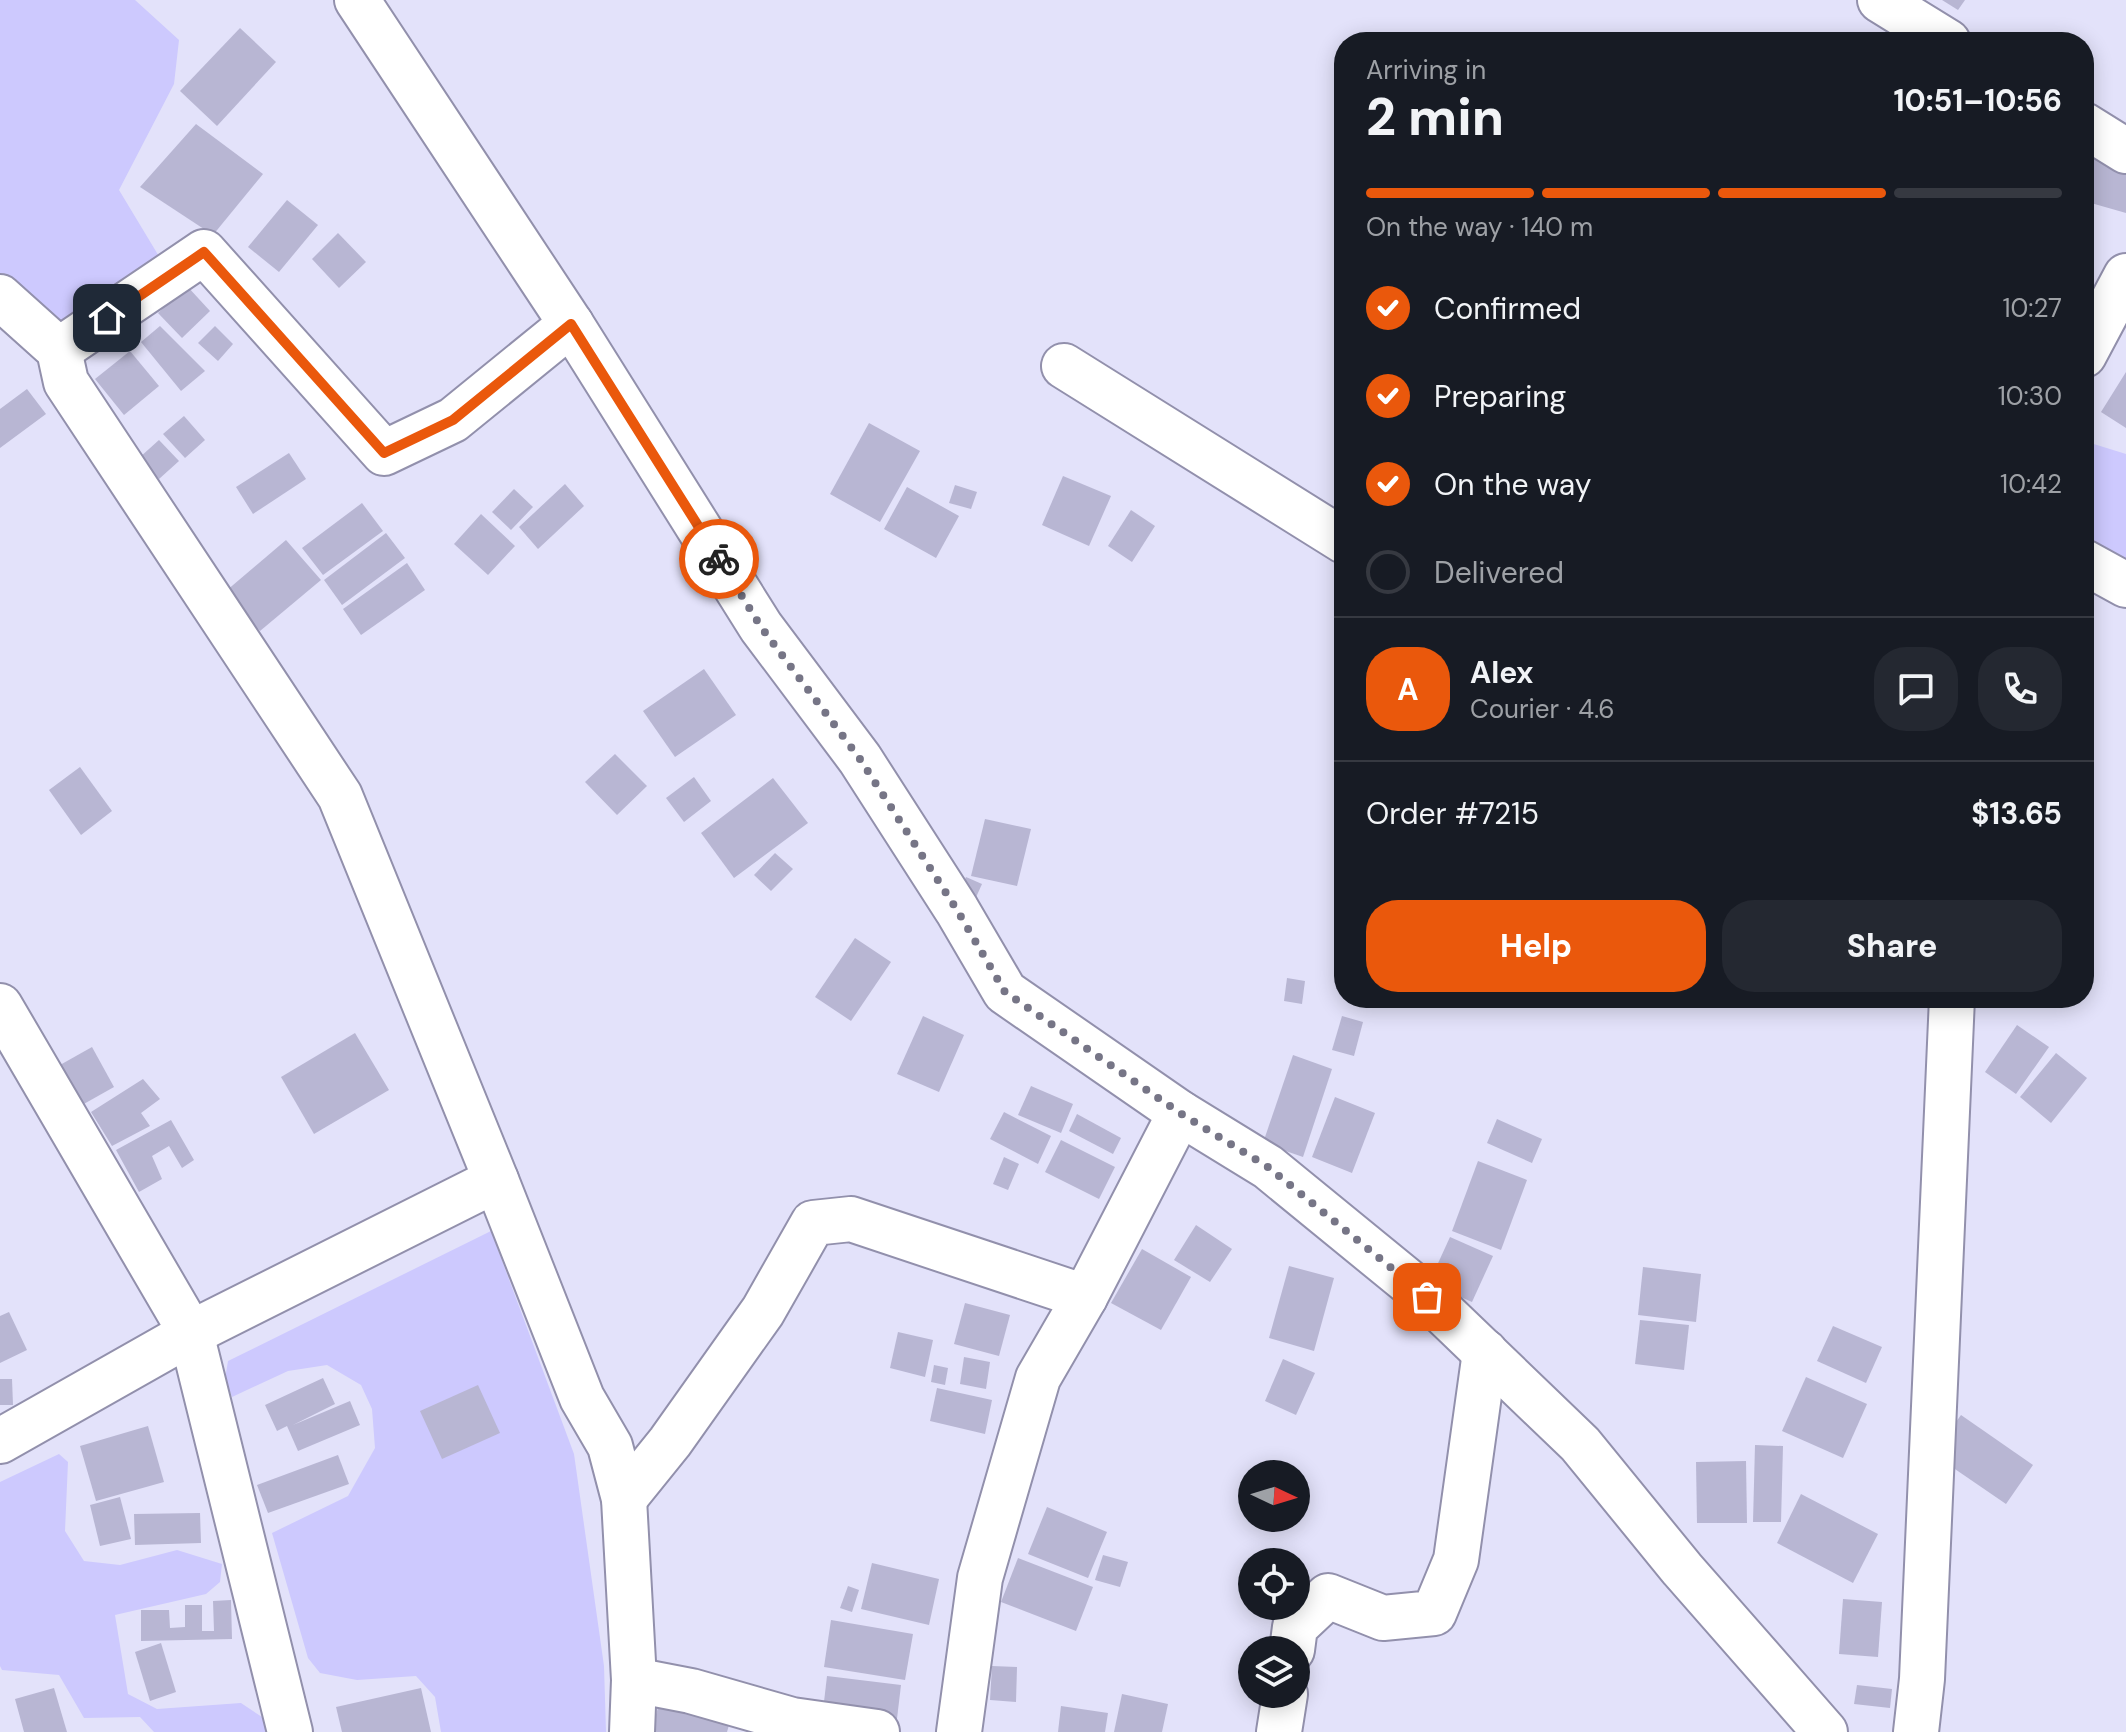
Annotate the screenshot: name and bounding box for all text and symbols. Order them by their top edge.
text: Arriving in [1366,53,1486,87]
text: 10:51–10:56 [1893,81,2062,120]
text: 2 min [1366,83,1504,151]
text: On the way · 140 m [1366,210,1593,244]
pin [73,284,141,352]
icon: check [1366,286,1410,330]
text: Confirmed [1434,289,1581,328]
text: 10:27 [2002,291,2062,325]
icon: home [85,296,129,340]
icon: check [1366,374,1410,418]
text: Preparing [1434,377,1566,416]
text: 10:30 [1998,379,2062,413]
icon: check [1366,462,1410,506]
text: On the way [1434,465,1591,504]
text: 10:42 [2000,467,2062,501]
courier [679,519,759,599]
icon: bike [697,537,741,581]
text: Delivered [1434,553,1564,592]
button: chat [1874,647,1958,731]
button: phone [1978,647,2062,731]
text: Alex [1470,653,1533,692]
text: A [1397,670,1419,709]
text: Courier · 4.6 [1470,692,1615,726]
text: Order #7215 [1366,794,1539,833]
text: $13.65 [1971,794,2062,833]
button: Help [1366,900,1706,992]
button: Share [1722,900,2062,992]
pin [1393,1263,1461,1331]
icon: bag [1405,1275,1449,1319]
north arrow [1238,1460,1310,1532]
map controls [1238,1460,1310,1708]
button: locate [1238,1548,1310,1620]
button: layers [1238,1636,1310,1708]

